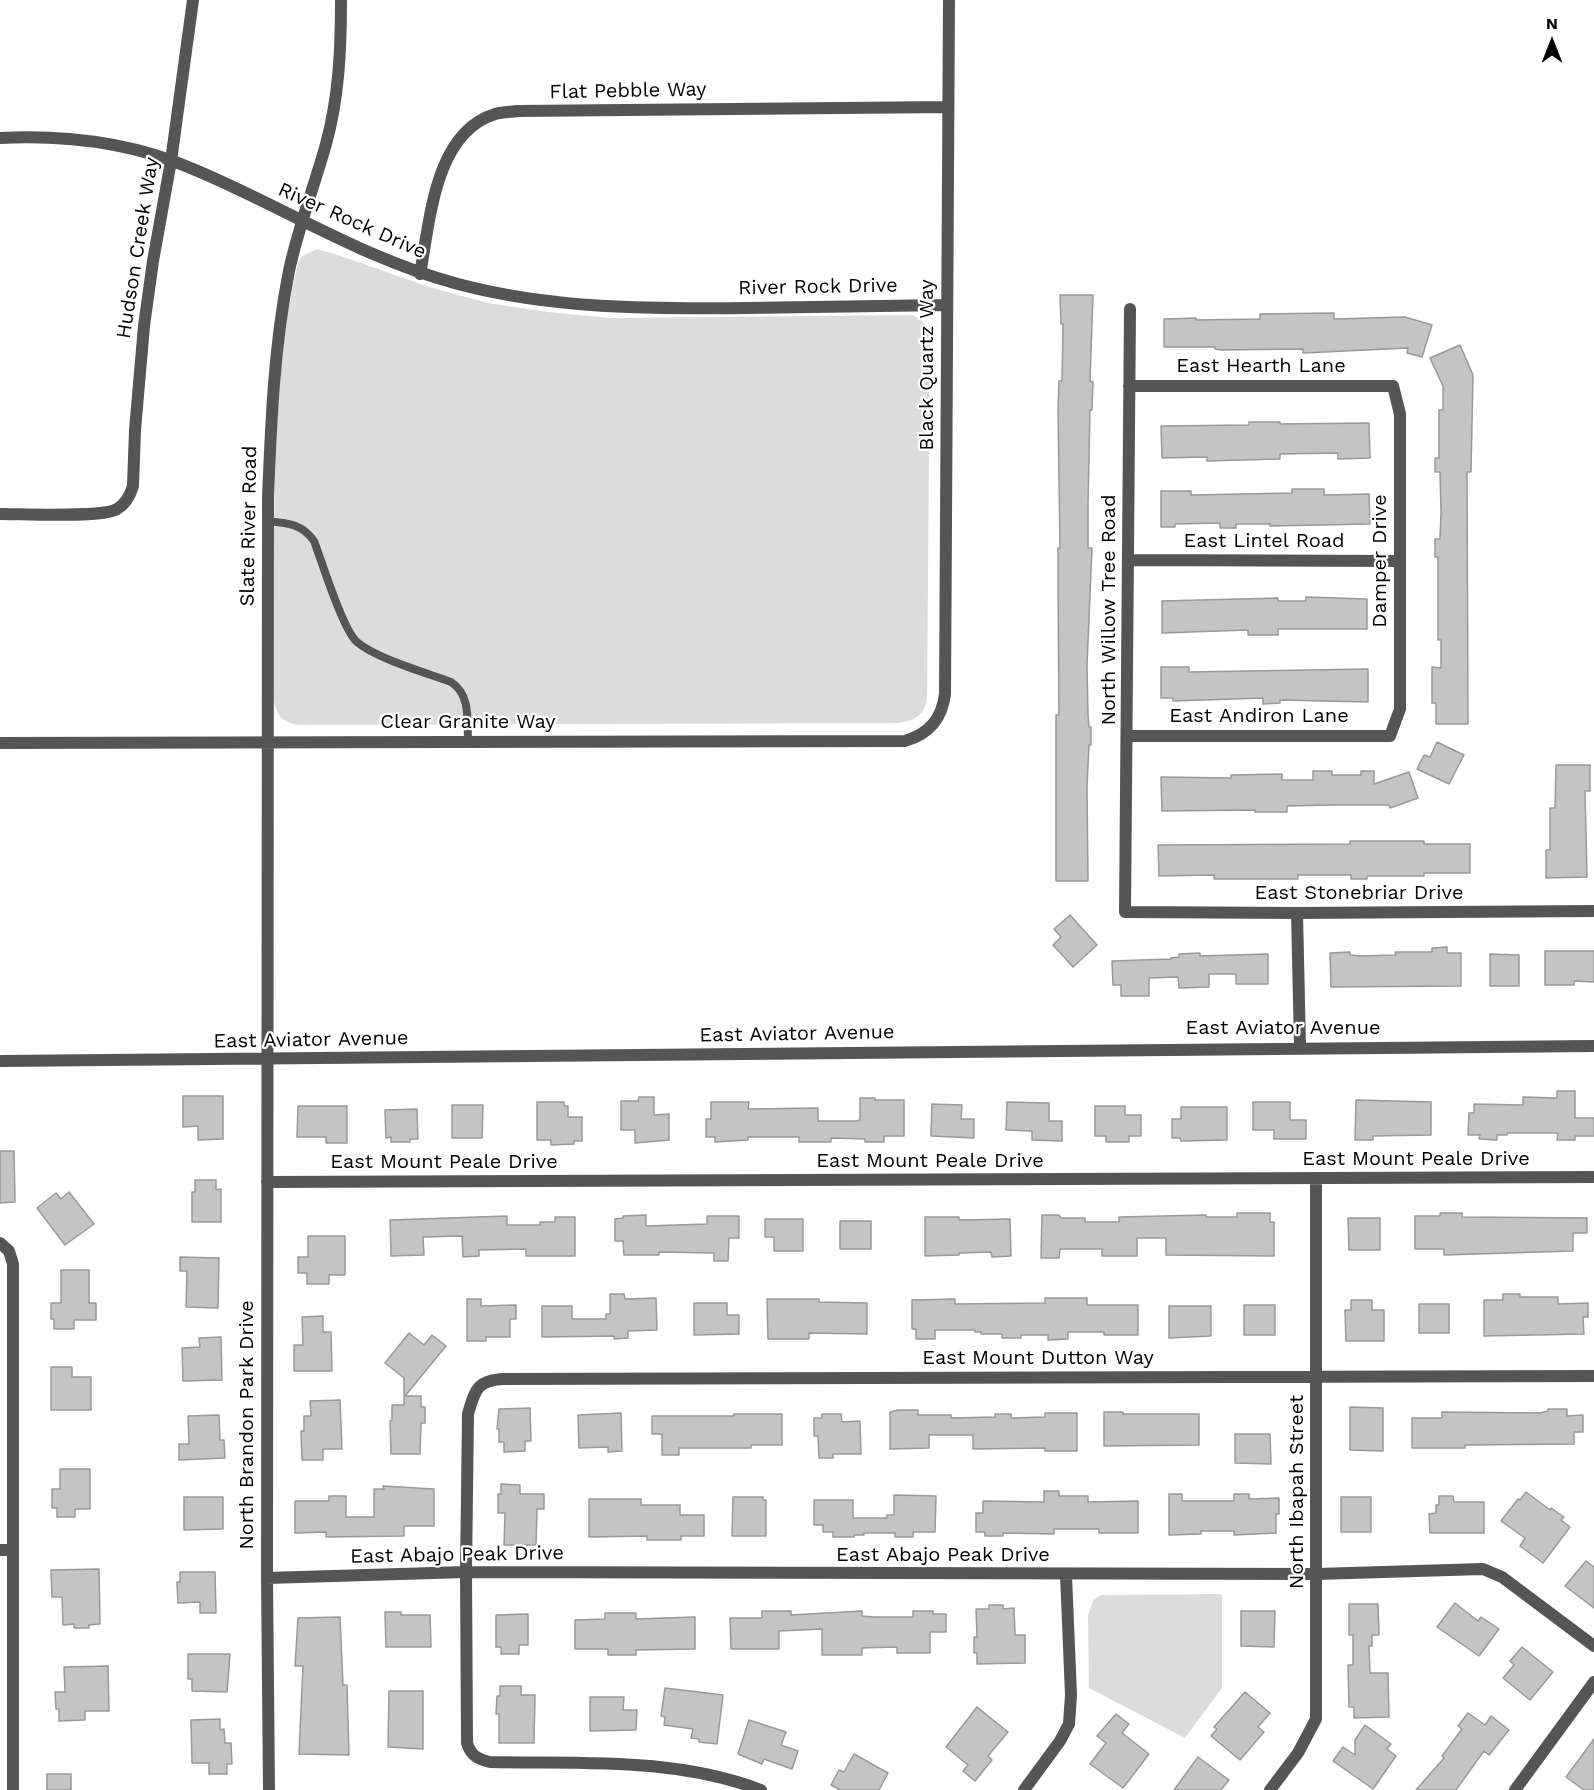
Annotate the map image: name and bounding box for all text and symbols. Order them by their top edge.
north arrow [1522,12,1582,72]
text: N [1546,14,1558,33]
street label: Flat Pebble Way [549,78,707,104]
street label: Hudson Creek Way [112,156,164,340]
street label: River Rock Drive [274,178,430,264]
street label: River Rock Drive [738,274,898,300]
street label: Black Quartz Way [915,279,939,451]
street label: East Hearth Lane [1176,354,1346,378]
street label: Slate River Road [236,445,262,607]
street label: Damper Drive [1368,494,1392,628]
street label: North Willow Tree Road [1097,495,1121,725]
street label: East Lintel Road [1183,529,1345,553]
street label: East Andiron Lane [1169,704,1349,728]
street label: Clear Granite Way [380,710,556,734]
street label: East Stonebriar Drive [1255,881,1463,905]
street label: East Aviator Avenue [1185,1016,1381,1040]
street label: East Aviator Avenue [699,1020,895,1048]
street label: East Aviator Avenue [213,1026,409,1054]
street label: East Mount Peale Drive [1302,1147,1530,1171]
street label: East Mount Peale Drive [816,1149,1044,1173]
street label: East Mount Peale Drive [330,1150,558,1174]
street label: North Brandon Park Drive [235,1300,259,1550]
street label: East Mount Dutton Way [922,1346,1154,1370]
street label: North Ibapah Street [1285,1395,1309,1589]
street label: East Abajo Peak Drive [350,1541,564,1569]
street label: East Abajo Peak Drive [836,1543,1050,1567]

